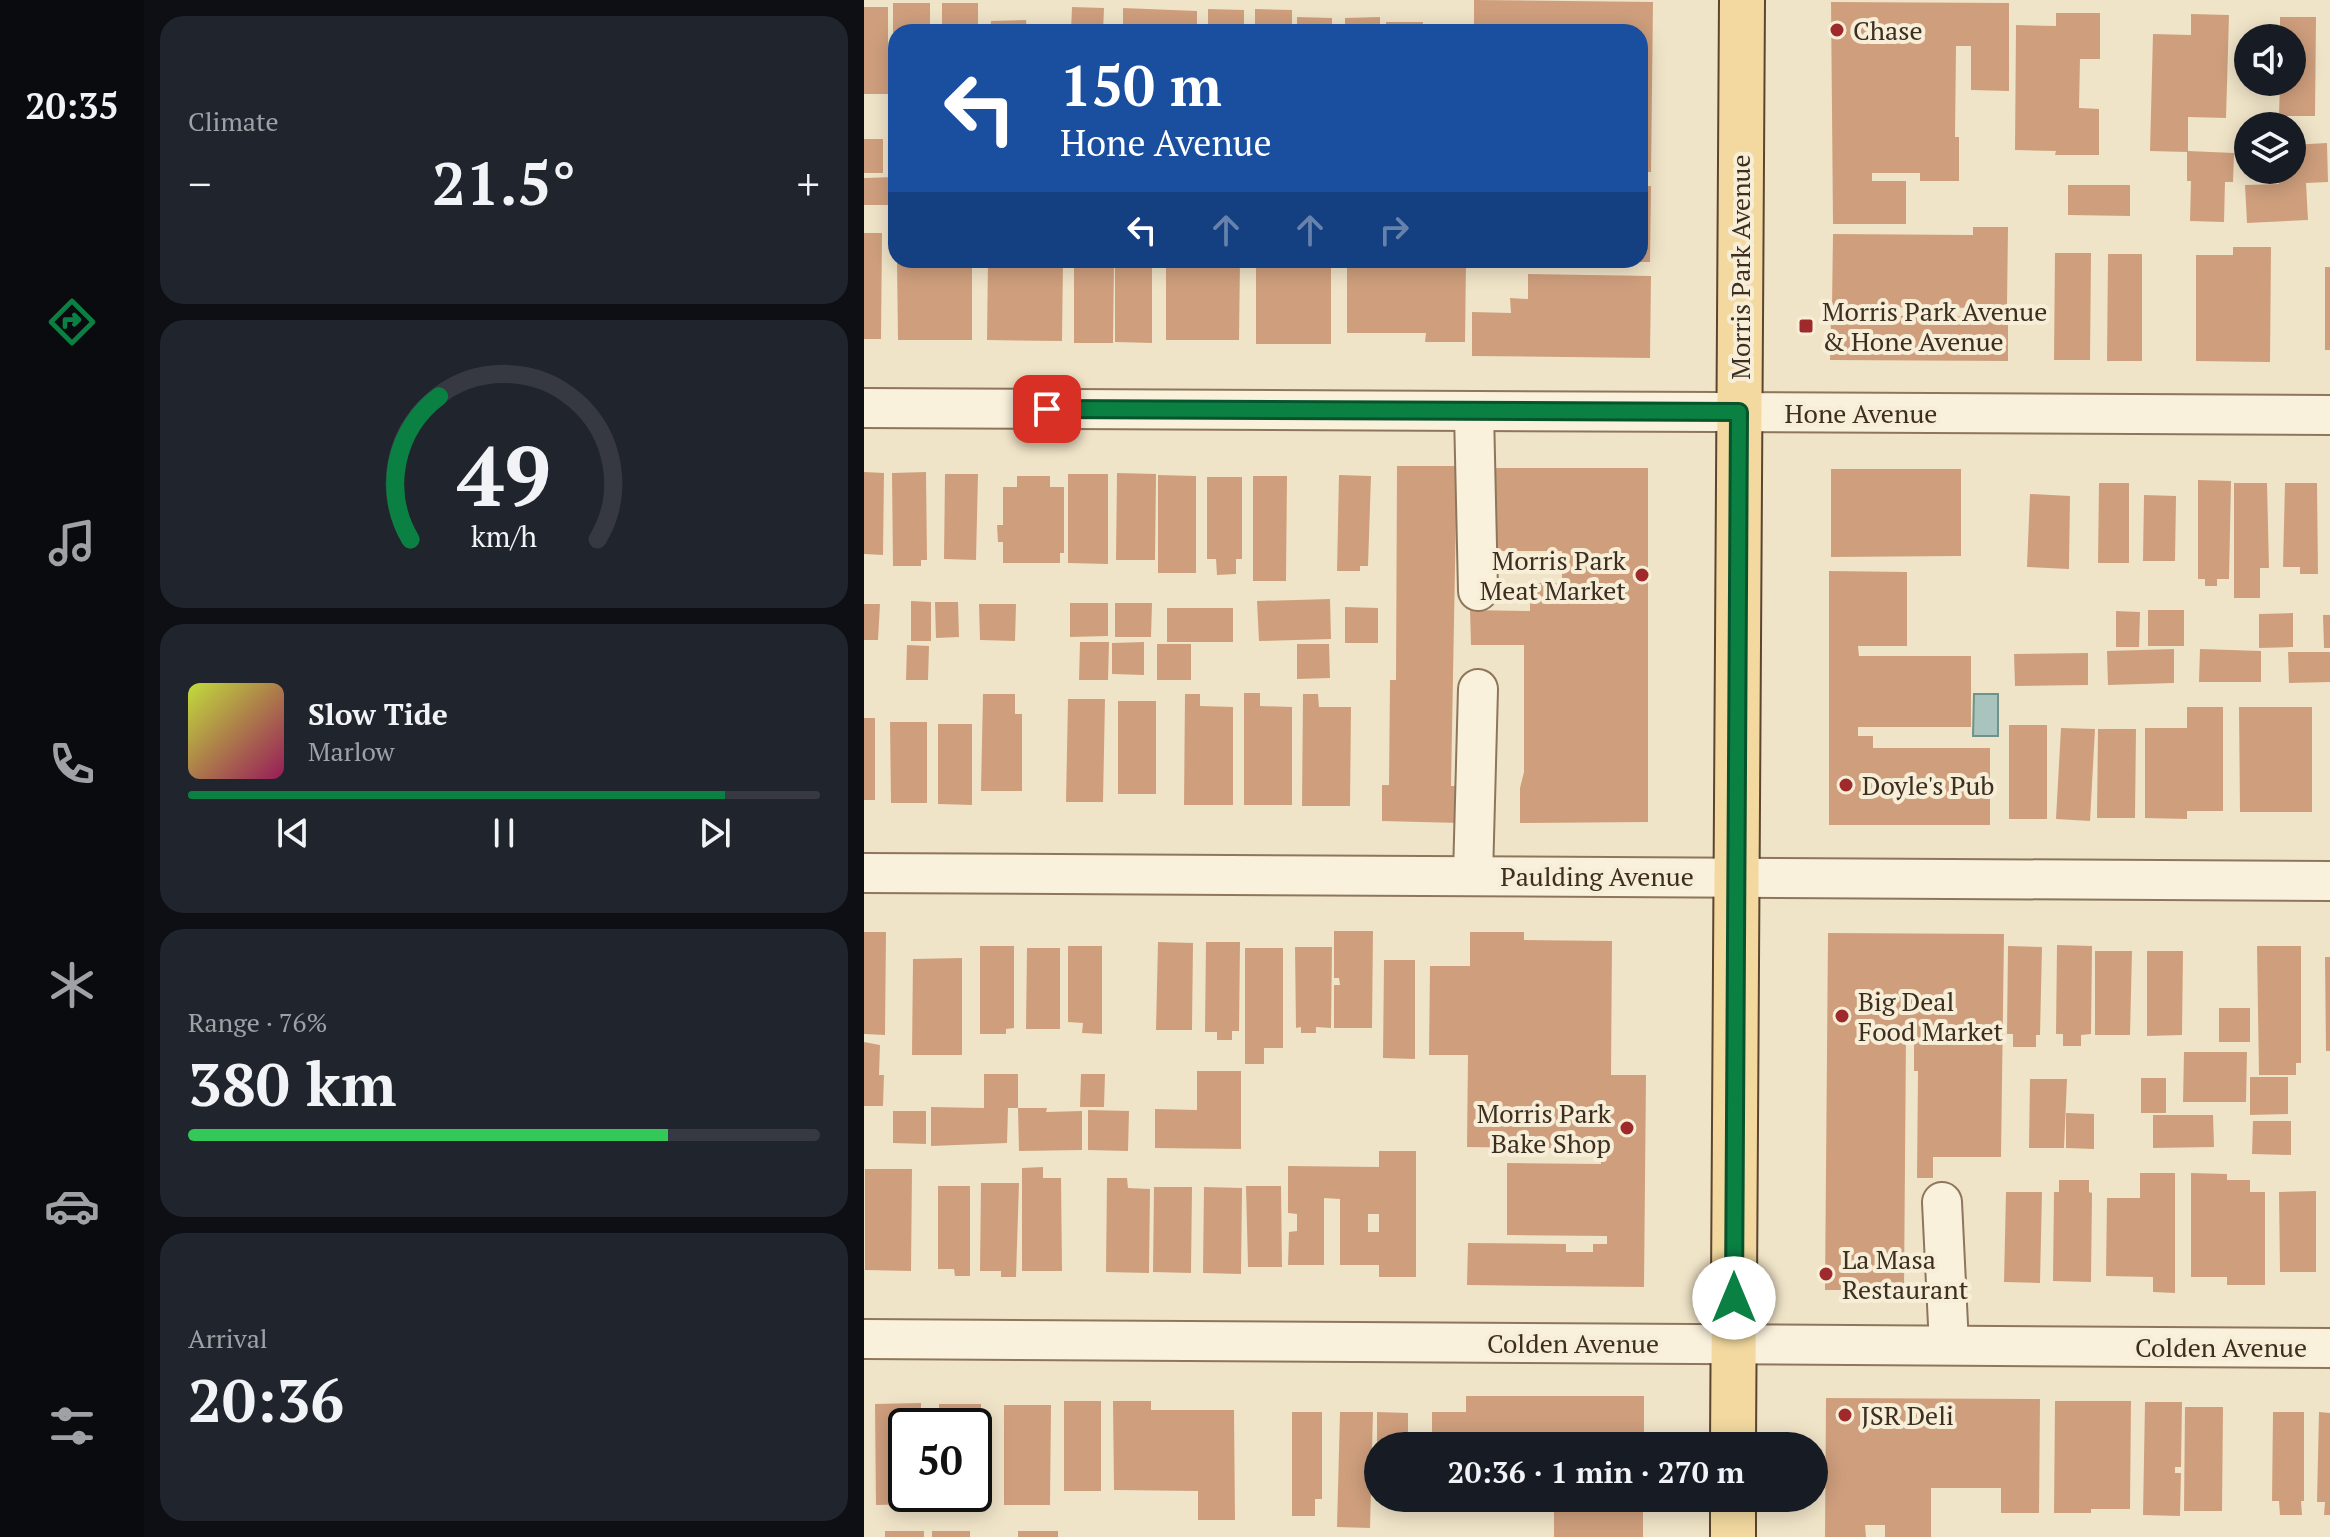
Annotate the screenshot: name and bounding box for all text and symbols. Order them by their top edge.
place label: Chase [1853,13,1922,47]
marker: Chase [1828,21,1846,39]
map controls [2234,24,2306,184]
button: sound [2234,24,2306,96]
text: 150 m [1060,48,1222,122]
icon: left [928,56,1032,160]
text: 20:35 [25,82,119,129]
text: Climate [188,104,279,138]
button: layers [2234,112,2306,184]
text: Hone Avenue [1060,119,1272,166]
text: 21.5° [432,143,576,222]
text: − [188,154,211,213]
text: + [797,154,820,213]
street label: Morris Park Avenue [1723,154,1757,380]
icon: left [1120,208,1164,252]
icon: ahead [1204,208,1248,252]
icon: ahead [1288,208,1332,252]
icon: right [1372,208,1416,252]
icon: directions [44,294,100,350]
place label: Morris Park Avenue & Hone Avenue [1822,294,2047,358]
marker: Morris Park Avenue & Hone Avenue [1797,317,1815,335]
pin [1013,375,1081,443]
icon: arrive [1025,387,1069,431]
street label: Hone Avenue [1785,396,1937,430]
text: 49 [457,420,551,530]
icon: music [44,515,100,571]
text: km/h [471,517,537,555]
place label: Morris Park Meat Market [1480,543,1627,607]
marker: Morris Park Meat Market [1633,566,1651,584]
text: Slow Tide [308,694,448,734]
text: Marlow [308,734,394,768]
icon: phone [44,736,100,792]
place label: Doyle's Pub [1862,768,1994,802]
marker: Doyle's Pub [1837,776,1855,794]
icon: previous [271,811,315,855]
icon: pause [482,811,526,855]
icon: next [693,811,737,855]
street label: Paulding Avenue [1500,859,1694,893]
icon: climate [44,957,100,1013]
place label: Big Deal Food Market [1858,984,2003,1048]
text: Range · 76% [188,1005,327,1039]
marker: Big Deal Food Market [1833,1007,1851,1025]
text: 380 km [188,1044,396,1123]
place label: Morris Park Bake Shop [1477,1096,1612,1160]
marker: Morris Park Bake Shop [1618,1119,1636,1137]
icon: car [44,1178,100,1234]
place label: La Masa Restaurant [1842,1242,1969,1306]
position arrow [1692,1256,1776,1340]
marker: La Masa Restaurant [1817,1265,1835,1283]
text: Arrival [188,1321,268,1355]
street label: Colden Avenue [1487,1326,1659,1360]
street label: Colden Avenue [2135,1330,2307,1364]
text: 20:36 [188,1360,344,1439]
icon: filters [44,1398,100,1454]
place label: JSR Deli [1861,1398,1954,1432]
marker: JSR Deli [1836,1406,1854,1424]
speed limit sign: 50 [888,1408,992,1512]
text: 20:36 · 1 min · 270 m [1448,1452,1744,1492]

